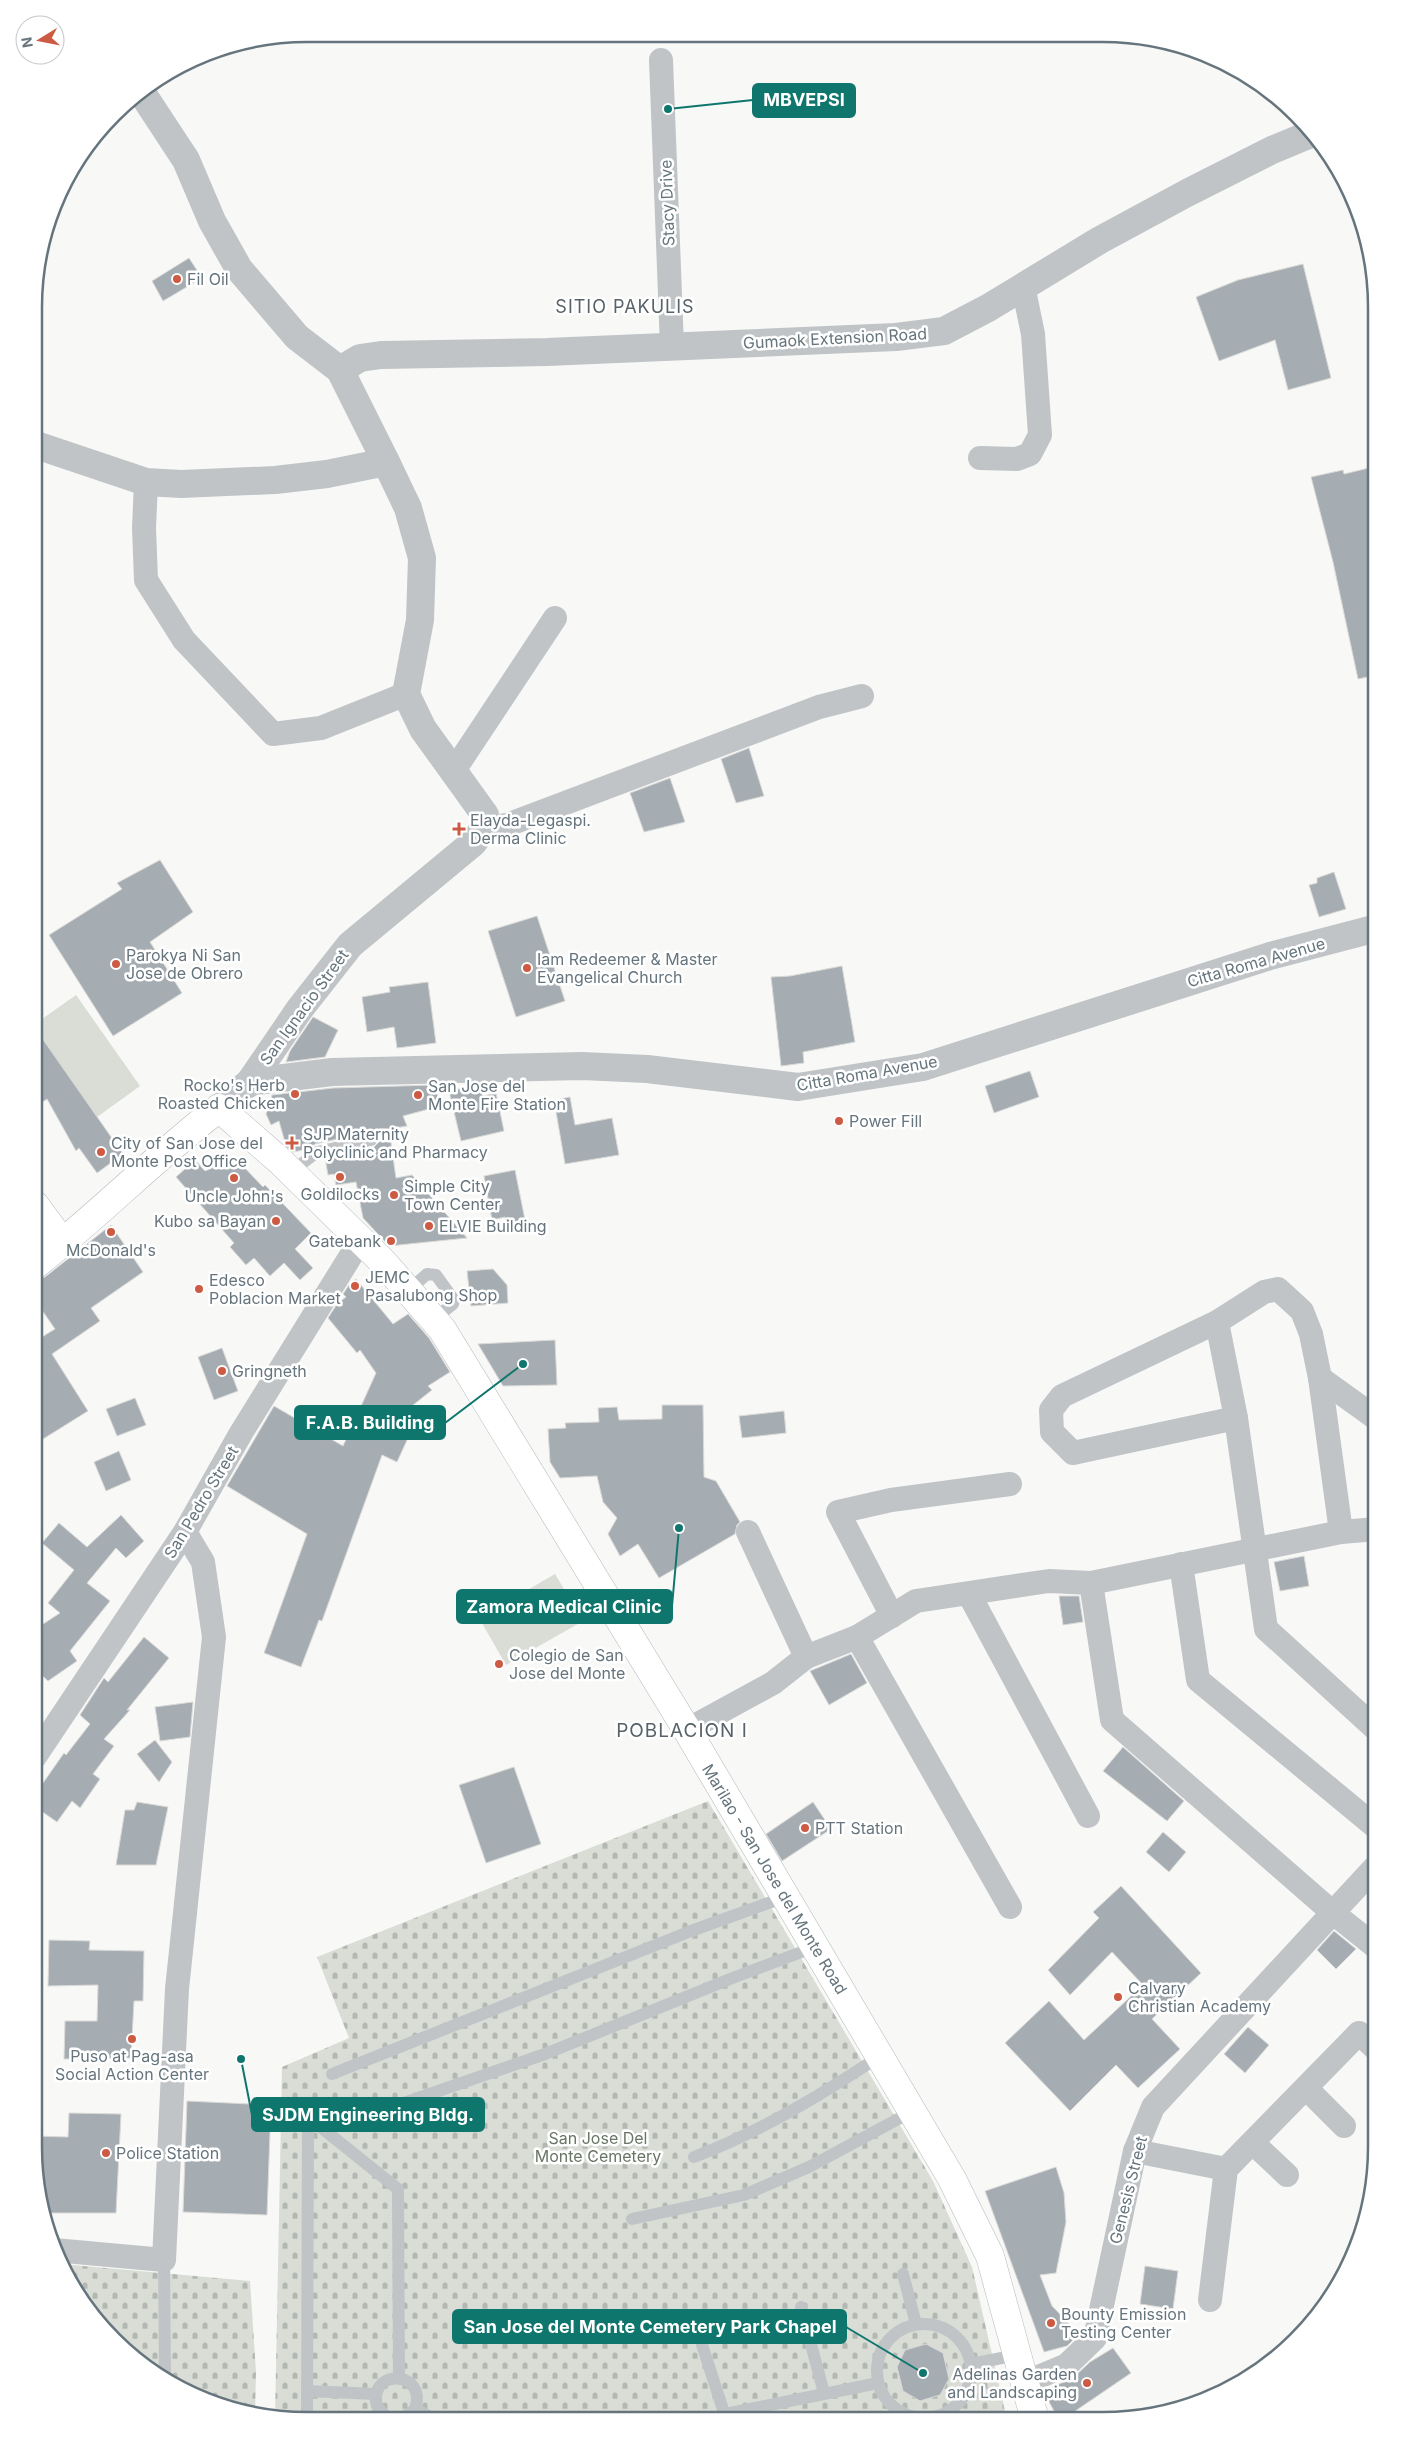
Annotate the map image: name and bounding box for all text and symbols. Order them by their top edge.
north arrow [15,15,65,65]
text: N [17,36,36,49]
callout: MBVEPSI [753,84,855,117]
text: MBVEPSI [763,89,845,110]
street label: Stacy Drive [655,159,679,247]
place label: Fil Oil [187,269,229,289]
marker: Fil Oil [171,273,183,285]
district label: SITIO PAKULIS [555,296,695,317]
street label: Gumaok Extension Road [742,323,928,353]
place label: Elayda-Legaspi. Derma Clinic [470,810,591,848]
marker: Elayda-Legaspi. Derma Clinic [452,822,466,836]
street label: Citta Roma Avenue [1185,933,1327,991]
place label: Parokya Ni San Jose de Obrero [126,945,243,983]
street label: San Ignacio Street [255,945,353,1069]
place label: Iam Redeemer & Master Evangelical Church [537,949,718,987]
marker: Parokya Ni San Jose de Obrero [110,958,122,970]
marker: Iam Redeemer & Master Evangelical Church [521,962,533,974]
street label: Citta Roma Avenue [795,1051,939,1095]
place label: Rocko's Herb Roasted Chicken [158,1075,285,1113]
place label: San Jose del Monte Fire Station [428,1076,566,1114]
marker: Rocko's Herb Roasted Chicken [289,1088,301,1100]
marker: San Jose del Monte Fire Station [412,1089,424,1101]
place label: Power Fill [849,1111,922,1131]
marker: Power Fill [833,1115,845,1127]
place label: SJP Maternity Polyclinic and Pharmacy [303,1124,488,1162]
place label: City of San Jose del Monte Post Office [111,1133,263,1171]
marker: SJP Maternity Polyclinic and Pharmacy [285,1136,299,1150]
marker: City of San Jose del Monte Post Office [95,1146,107,1158]
marker: Goldilocks [334,1171,346,1183]
marker: Uncle John's [228,1172,240,1184]
place label: Simple City Town Center [404,1176,500,1214]
place label: Goldilocks [301,1184,379,1204]
place label: Uncle John's [184,1186,284,1206]
marker: Simple City Town Center [388,1189,400,1201]
place label: Kubo sa Bayan [154,1211,266,1231]
marker: Kubo sa Bayan [270,1215,282,1227]
place label: ELVIE Building [439,1216,547,1236]
marker: ELVIE Building [423,1220,435,1232]
marker: McDonald's [105,1226,117,1238]
place label: Gatebank [309,1231,381,1251]
marker: Gatebank [385,1235,397,1247]
place label: McDonald's [66,1240,156,1260]
place label: JEMC Pasalubong Shop [365,1267,497,1305]
place label: Edesco Poblacion Market [209,1270,341,1308]
marker: JEMC Pasalubong Shop [349,1280,361,1292]
marker: Edesco Poblacion Market [193,1283,205,1295]
place label: Gringneth [232,1361,307,1381]
marker: Gringneth [216,1365,228,1377]
callout: F.A.B. Building [295,1406,445,1439]
text: F.A.B. Building [306,1412,434,1433]
street label: San Pedro Street [160,1442,242,1562]
callout: Zamora Medical Clinic [457,1590,672,1623]
text: Zamora Medical Clinic [466,1596,662,1617]
place label: Colegio de San Jose del Monte [509,1645,625,1683]
marker: Colegio de San Jose del Monte [493,1658,505,1670]
district label: POBLACION I [616,1719,748,1742]
street label: Marilao - San Jose del Monte Road [698,1760,852,1998]
place label: PTT Station [815,1818,903,1838]
marker: PTT Station [799,1822,811,1834]
place label: Calvary Christian Academy [1128,1978,1271,2016]
marker: Calvary Christian Academy [1112,1991,1124,2003]
marker: Puso at Pag-asa Social Action Center [126,2033,138,2045]
place label: Puso at Pag-asa Social Action Center [55,2046,209,2084]
callout: SJDM Engineering Bldg. [252,2098,484,2131]
text: SJDM Engineering Bldg. [262,2104,474,2125]
park label: San Jose Del Monte Cemetery [535,2128,661,2166]
street label: Genesis Street [1105,2134,1151,2246]
place label: Police Station [116,2143,219,2163]
marker: Police Station [100,2147,112,2159]
place label: Bounty Emission Testing Center [1061,2304,1186,2342]
callout: San Jose del Monte Cemetery Park Chapel [453,2310,846,2343]
text: San Jose del Monte Cemetery Park Chapel [463,2316,837,2337]
marker: Bounty Emission Testing Center [1045,2317,1057,2329]
place label: Adelinas Garden and Landscaping [947,2364,1077,2402]
marker: Adelinas Garden and Landscaping [1081,2377,1093,2389]

